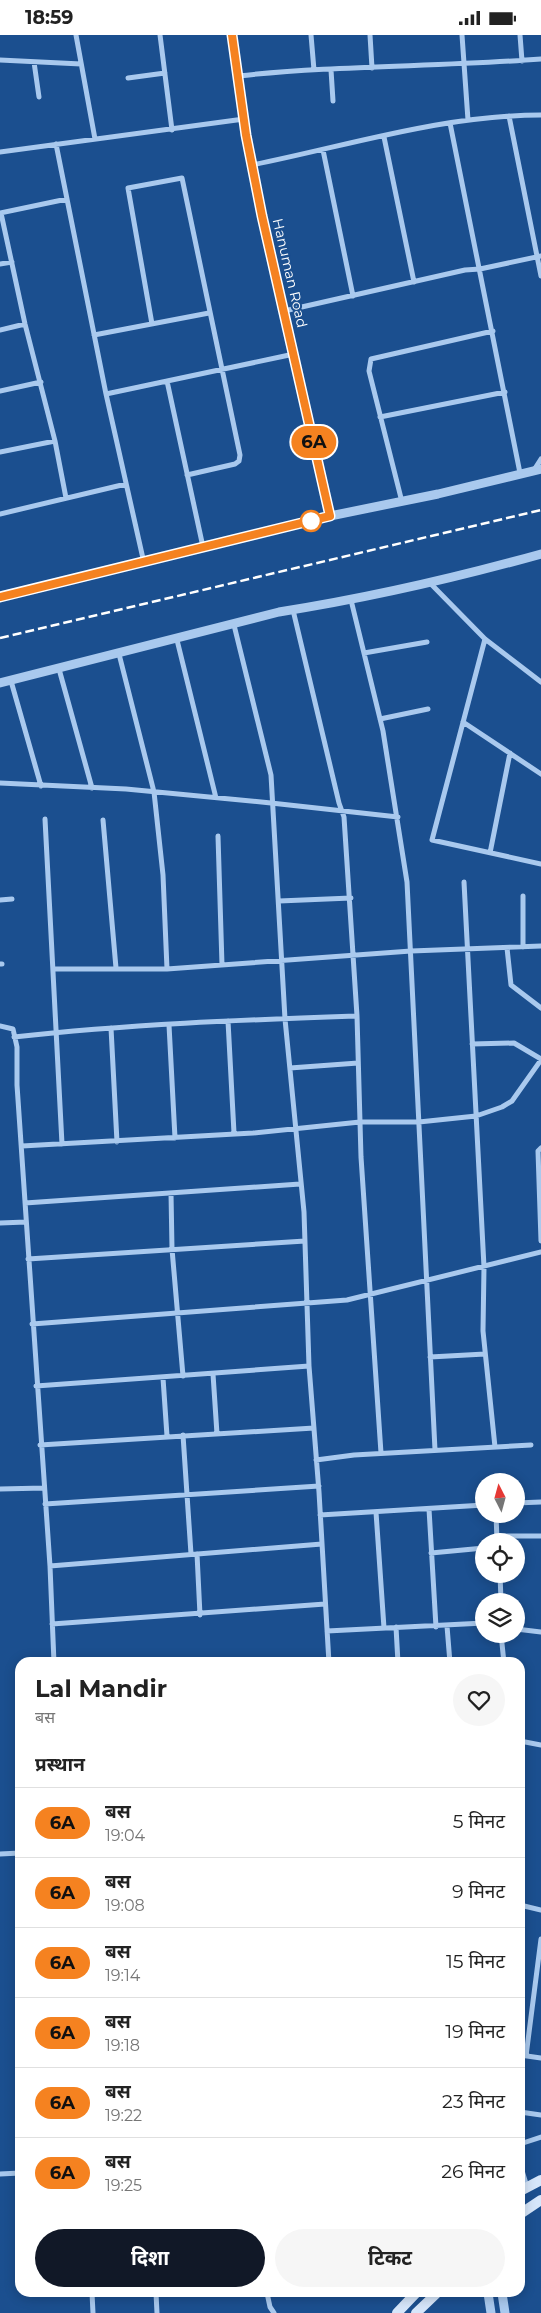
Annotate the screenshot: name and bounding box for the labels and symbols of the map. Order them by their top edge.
street label: Hanuman Road [269,217,311,329]
line badge: 6A [292,426,336,458]
unlabelled marker [300,510,322,532]
north arrow [475,1473,525,1523]

